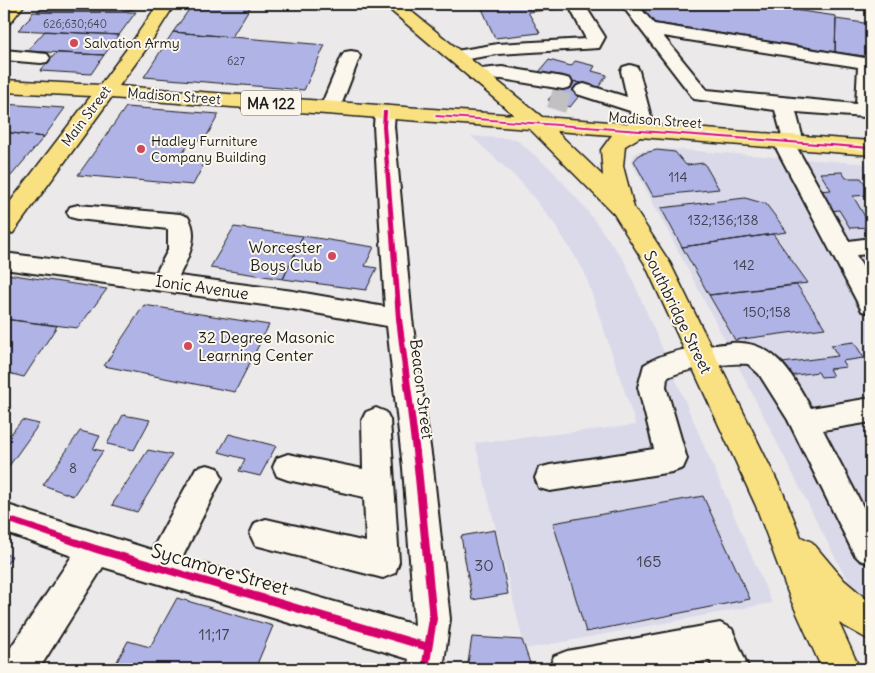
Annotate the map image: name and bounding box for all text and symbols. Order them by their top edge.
house number: 626;630;640 [43,17,107,31]
place label: Salvation Army [84,34,180,52]
marker: Salvation Army [68,37,80,49]
house number: 627 [227,54,245,68]
street label: Main Street [57,82,115,150]
street label: Madison Street [127,84,222,108]
road number: MA 122 [241,90,301,116]
street label: Madison Street [608,108,703,132]
place label: Hadley Furniture Company Building [151,132,266,166]
marker: Hadley Furniture Company Building [135,143,147,155]
house number: 114 [668,168,688,186]
house number: 132;136;138 [687,211,759,229]
place label: Worcester Boys Club [249,237,322,275]
street label: Southbridge Street [640,247,717,377]
marker: Worcester Boys Club [326,250,338,262]
house number: 142 [733,256,755,274]
street label: Ionic Avenue [154,271,250,303]
house number: 150;158 [743,303,791,321]
place label: 32 Degree Masonic Learning Center [198,327,335,365]
street label: Beacon Street [406,338,438,441]
marker: 32 Degree Masonic Learning Center [182,340,194,352]
house number: 8 [69,459,77,477]
street label: Sycamore Street [149,538,291,600]
house number: 165 [637,551,661,571]
house number: 30 [474,555,494,575]
house number: 11;17 [199,624,230,644]

